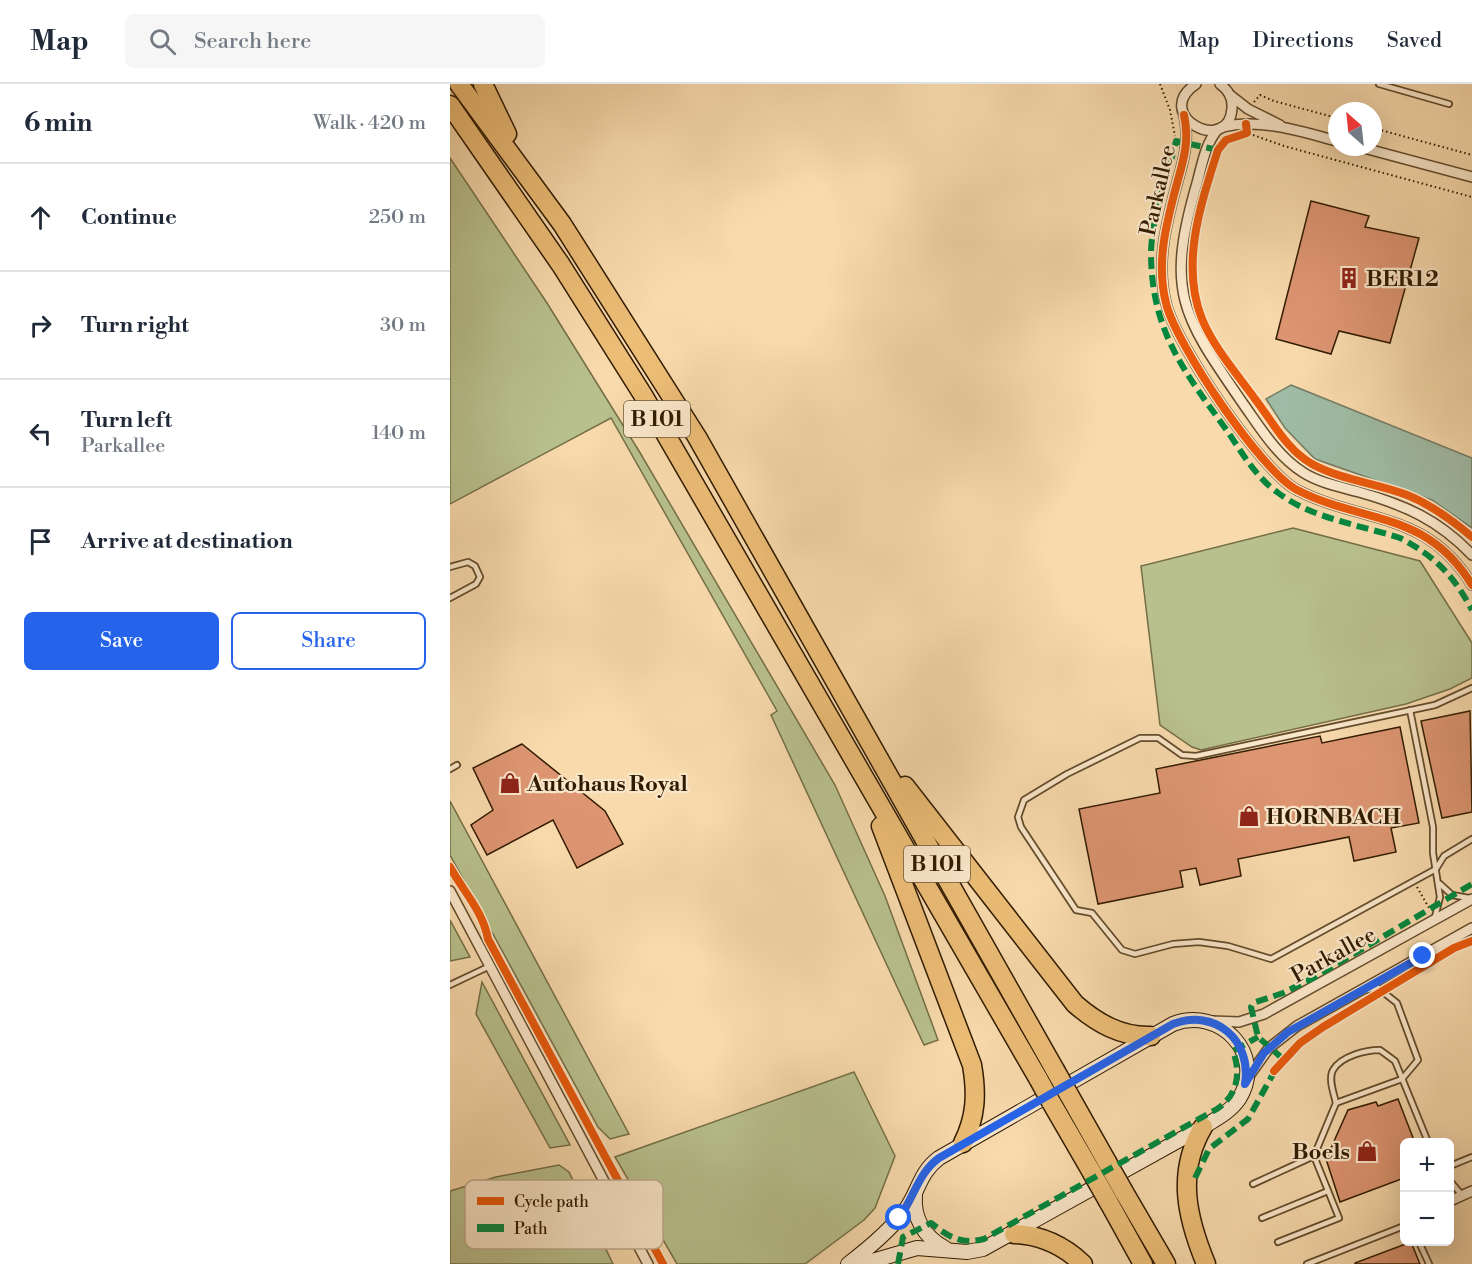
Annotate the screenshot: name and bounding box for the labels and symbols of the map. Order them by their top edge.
north arrow [1328,102,1382,156]
street label: Parkallee [1135,142,1182,239]
building icon: BER12 [1337,266,1361,290]
place label: BER12 [1366,266,1439,293]
road number: B 101 [624,401,690,437]
shop icon: Autohaus Royal [498,771,522,795]
place label: Autohaus Royal [526,771,688,798]
shop icon: HORNBACH [1237,804,1261,828]
place label: HORNBACH [1266,804,1401,831]
road number: B 101 [904,846,970,882]
street label: Parkallee [1287,921,1381,990]
route end [1409,942,1435,968]
place label: Boels [1292,1139,1350,1166]
shop icon: Boels [1355,1139,1379,1163]
legend [465,1180,663,1249]
text: Cycle path [514,1192,589,1212]
route start [885,1204,911,1230]
text: Path [514,1219,548,1239]

